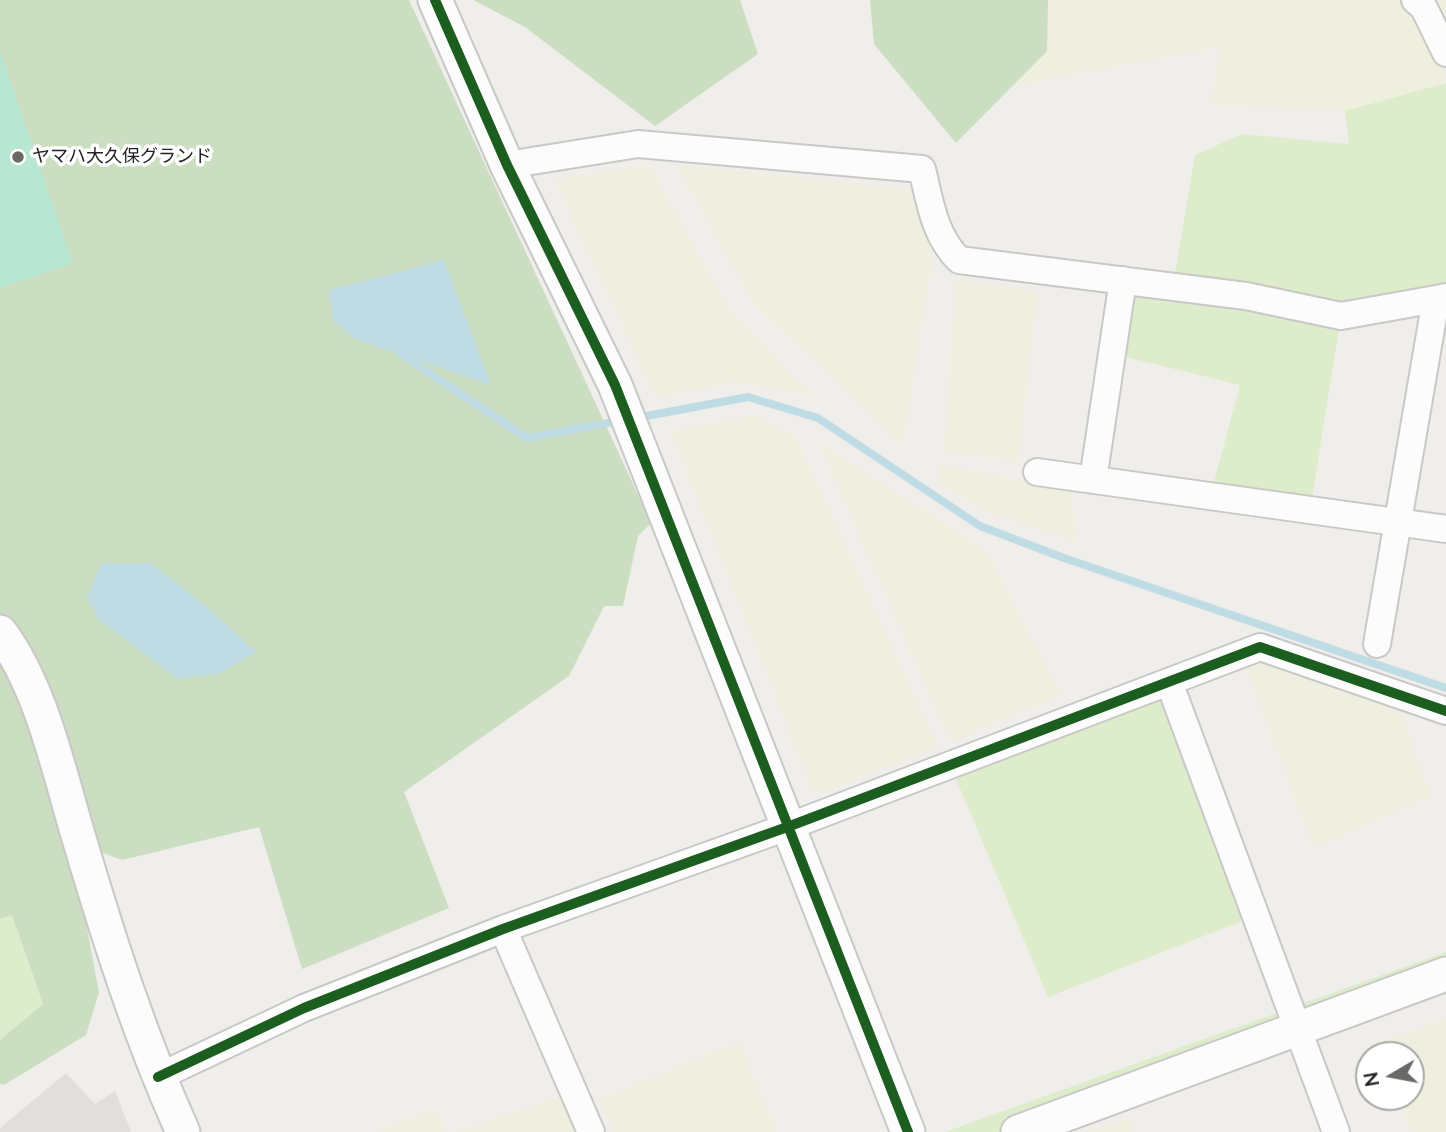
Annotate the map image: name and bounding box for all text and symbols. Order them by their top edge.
place label: ヤマハ大久保グランド [32,146,212,168]
marker: ヤマハ大久保グランド [10,149,26,165]
north arrow [1355,1041,1425,1111]
text: N [1358,1070,1384,1088]

